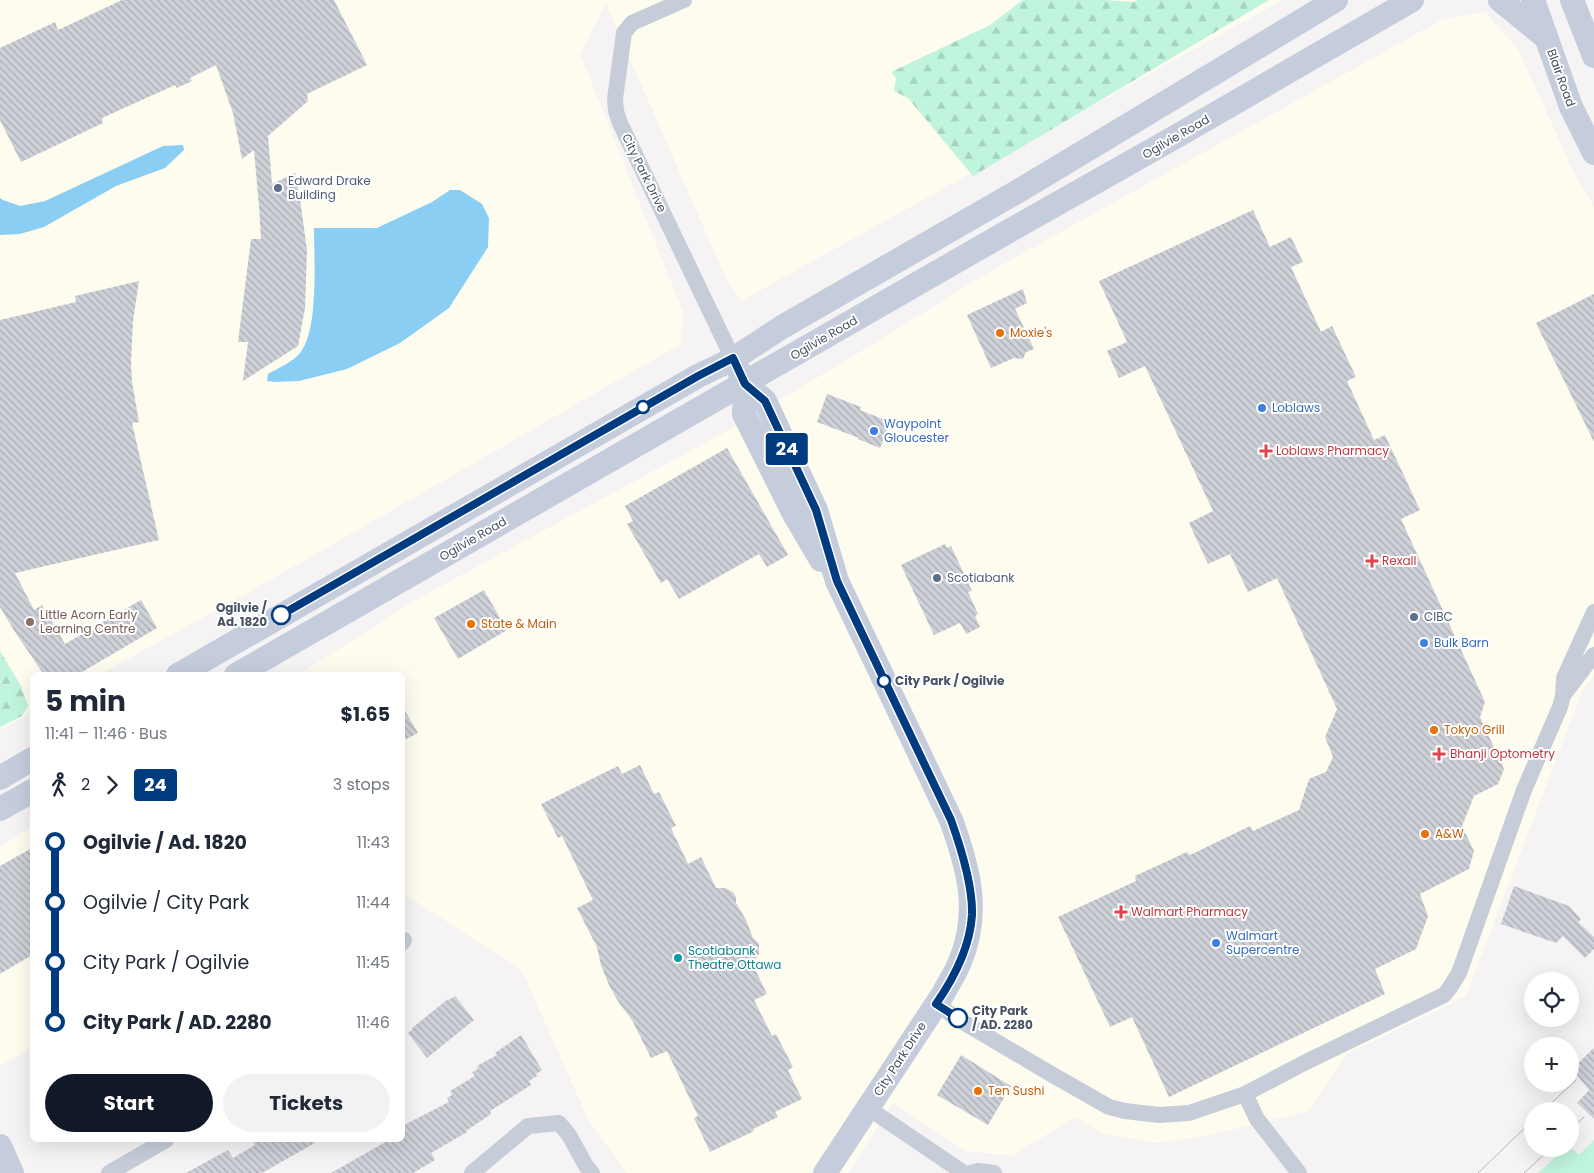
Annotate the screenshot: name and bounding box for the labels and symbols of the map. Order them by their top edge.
street label: Blair Road [1543,47,1580,109]
street label: Ogilvie Road [1139,110,1212,163]
street label: City Park Drive [618,131,671,215]
place label: Edward Drake Building [288,172,371,203]
marker: Edward Drake Building [272,182,284,194]
street label: Ogilvie Road [787,311,860,364]
place label: Moxie's [1010,324,1052,341]
marker: Moxie's [994,327,1006,339]
place label: Loblaws [1272,399,1320,416]
unlabelled marker [636,400,650,414]
marker: Loblaws [1256,402,1268,414]
place label: Waypoint Gloucester [884,415,949,446]
marker: Waypoint Gloucester [868,425,880,437]
line badge: 24 [764,433,810,465]
place label: Loblaws Pharmacy [1276,442,1389,459]
marker: Loblaws Pharmacy [1260,445,1272,457]
street label: Ogilvie Road [436,512,509,565]
place label: Rexall [1382,552,1417,569]
marker: Rexall [1366,555,1378,567]
place label: Scotiabank [947,569,1015,586]
marker: Scotiabank [931,572,943,584]
place label: Ogilvie / Ad. 1820 [216,599,268,630]
marker: Ogilvie / Ad. 1820 [271,605,291,625]
place label: Little Acorn Early Learning Centre [40,606,138,637]
place label: CIBC [1424,608,1453,625]
marker: CIBC [1408,611,1420,623]
place label: State & Main [481,615,557,632]
marker: Little Acorn Early Learning Centre [24,616,36,628]
marker: State & Main [465,618,477,630]
place label: Bulk Barn [1434,634,1489,651]
marker: Bulk Barn [1418,637,1430,649]
place label: City Park / Ogilvie [895,672,1005,689]
marker: City Park / Ogilvie [877,674,891,688]
place label: Tokyo Grill [1444,721,1505,738]
marker: Tokyo Grill [1428,724,1440,736]
place label: Bhanji Optometry [1450,745,1555,762]
marker: Bhanji Optometry [1432,747,1446,761]
place label: A&W [1435,825,1464,842]
marker: A&W [1419,828,1431,840]
place label: Walmart Pharmacy [1131,903,1248,920]
marker: Walmart Pharmacy [1115,906,1127,918]
place label: Walmart Supercentre [1226,927,1299,958]
marker: Walmart Supercentre [1210,937,1222,949]
place label: Scotiabank Theatre Ottawa [688,942,781,973]
marker: Scotiabank Theatre Ottawa [672,952,684,964]
place label: City Park / AD. 2280 [972,1002,1033,1033]
marker: City Park / AD. 2280 [948,1008,968,1028]
street label: City Park Drive [869,1018,930,1099]
place label: Ten Sushi [988,1082,1044,1099]
marker: Ten Sushi [972,1085,984,1097]

